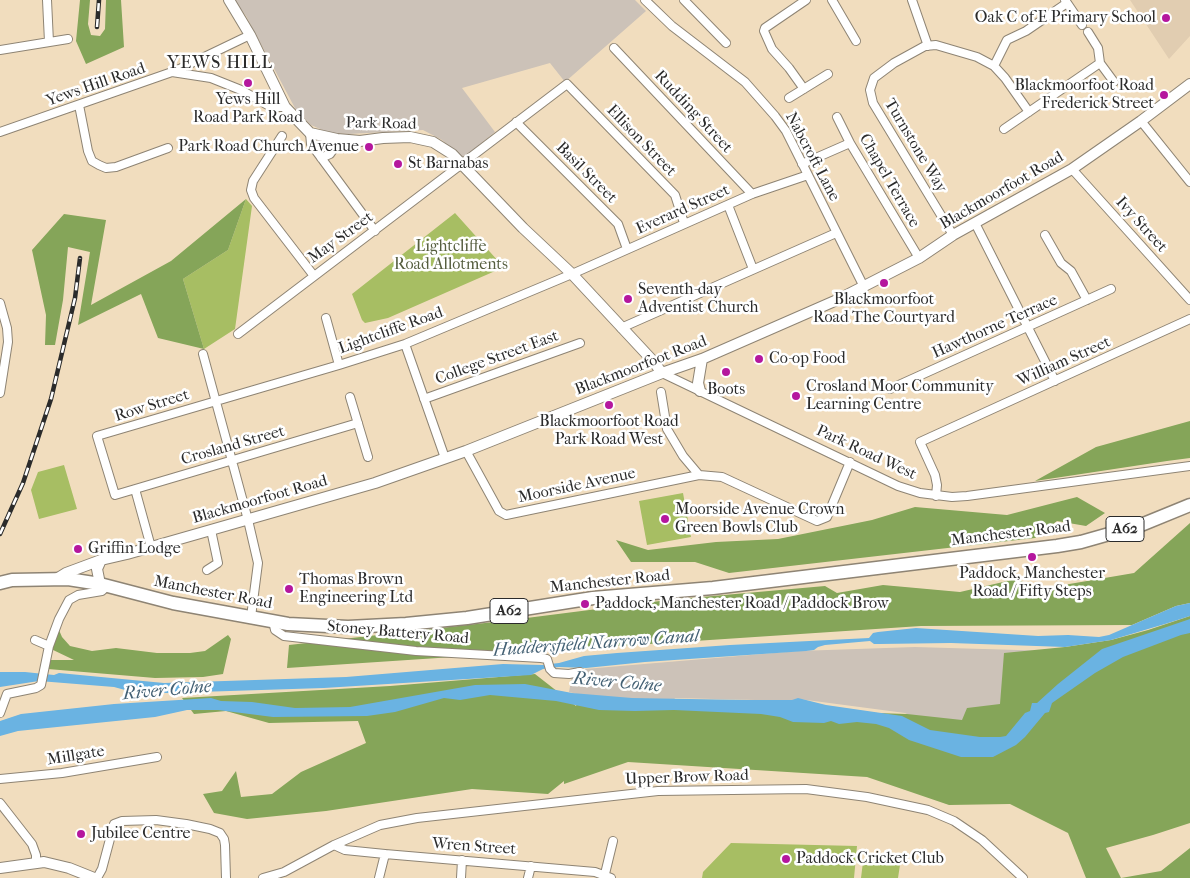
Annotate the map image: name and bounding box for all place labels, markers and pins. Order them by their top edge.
place label: Oak C of E Primary School [975,8,1156,28]
marker: Oak C of E Primary School [1160,12,1172,24]
place label: Blackmoorfoot Road Frederick Street [1014,76,1154,114]
marker: Yews Hill Road Park Road [242,77,254,89]
marker: Blackmoorfoot Road Frederick Street [1158,89,1170,101]
place label: Yews Hill Road Park Road [193,90,303,128]
place label: Park Road Church Avenue [178,137,359,157]
marker: Park Road Church Avenue [363,141,375,153]
place label: St Barnabas [408,154,488,174]
marker: St Barnabas [392,158,404,170]
marker: Blackmoorfoot Road The Courtyard [878,277,890,289]
place label: Seventh-day Adventist Church [638,280,759,318]
place label: Blackmoorfoot Road The Courtyard [813,290,955,328]
marker: Seventh-day Adventist Church [622,293,634,305]
place label: Co-op Food [769,349,846,369]
marker: Co-op Food [753,353,765,365]
marker: Boots [720,366,732,378]
place label: Crosland Moor Community Learning Centre [806,377,994,415]
place label: Boots [707,380,745,400]
marker: Crosland Moor Community Learning Centre [790,390,802,402]
marker: Blackmoorfoot Road Park Road West [603,399,615,411]
place label: Blackmoorfoot Road Park Road West [539,412,679,450]
place label: Moorside Avenue Crown Green Bowls Club [675,500,844,538]
marker: Moorside Avenue Crown Green Bowls Club [659,513,671,525]
place label: Griffin Lodge [88,539,181,559]
marker: Griffin Lodge [72,543,84,555]
marker: Paddock, Manchester Road / Fifty Steps [1026,551,1038,563]
place label: Paddock, Manchester Road / Fifty Steps [959,564,1105,602]
place label: Thomas Brown Engineering Ltd [299,570,413,608]
marker: Thomas Brown Engineering Ltd [283,583,295,595]
place label: Paddock, Manchester Road / Paddock Brow [595,594,889,614]
marker: Paddock, Manchester Road / Paddock Brow [579,598,591,610]
place label: Jubilee Centre [91,824,190,844]
marker: Jubilee Centre [75,828,87,840]
place label: Paddock Cricket Club [796,849,944,869]
marker: Paddock Cricket Club [780,853,792,865]

